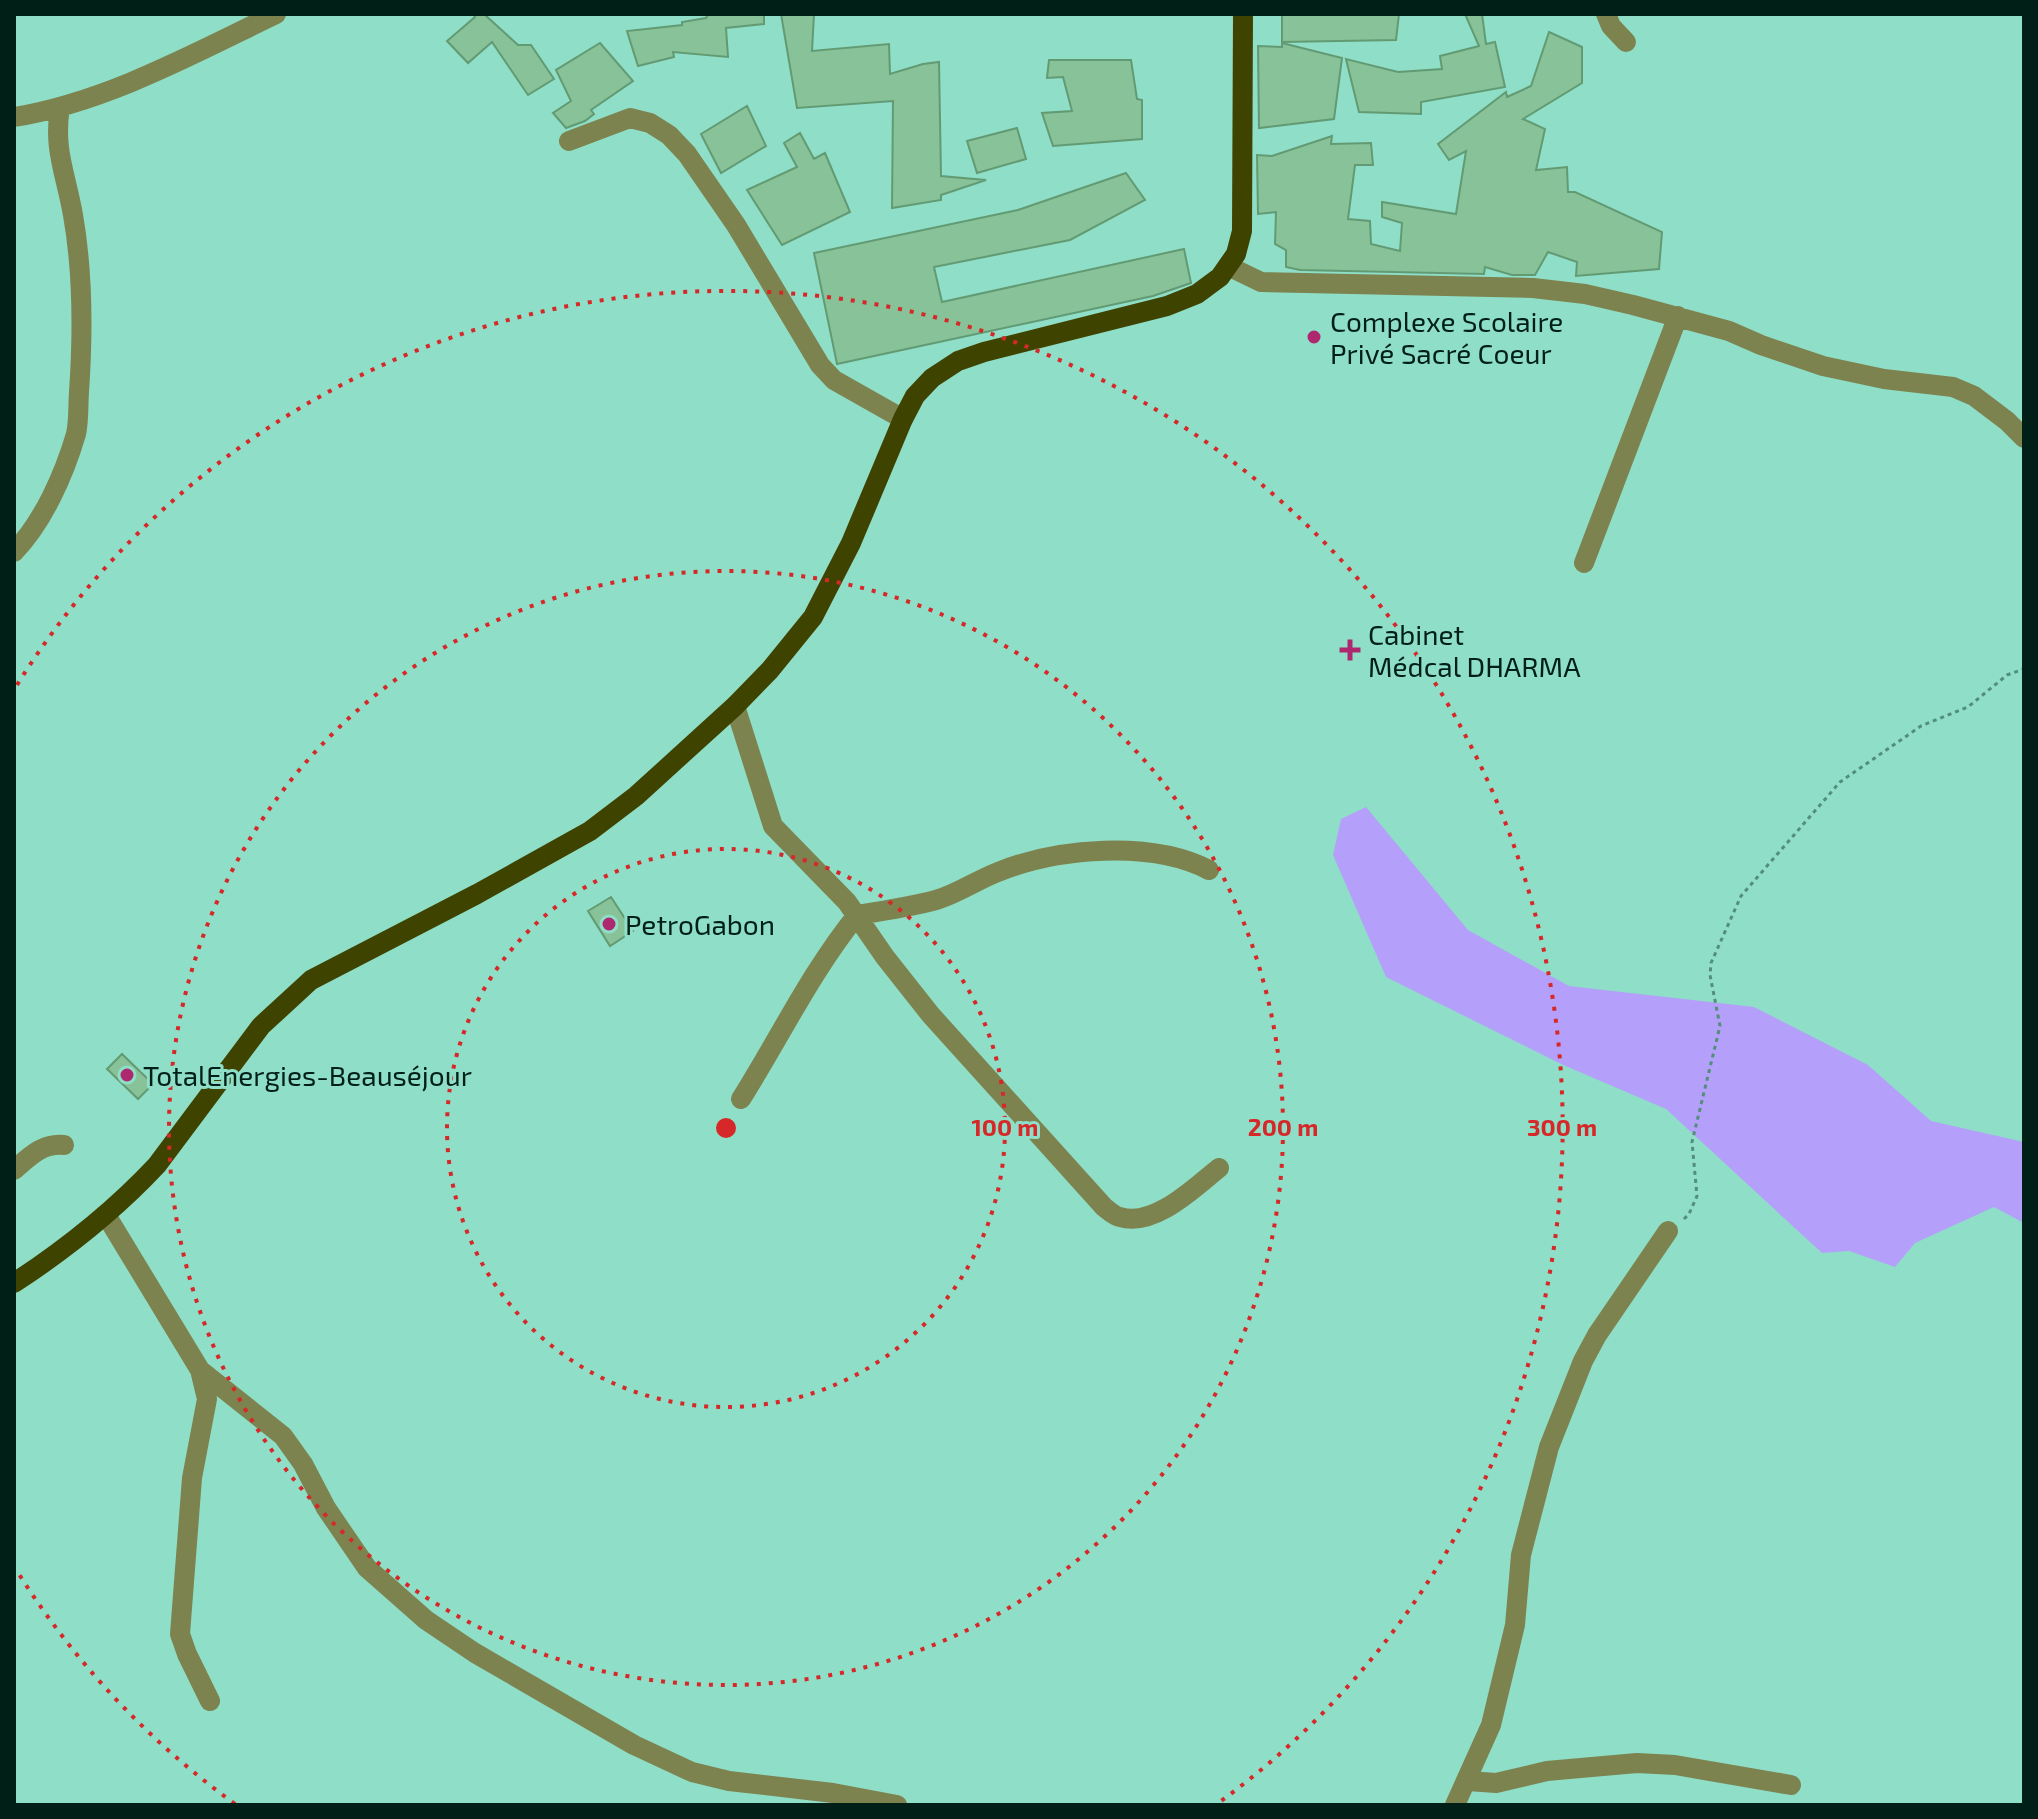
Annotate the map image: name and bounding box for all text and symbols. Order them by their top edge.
place label: Complexe Scolaire Privé Sacré Coeur [1330,304,1563,370]
marker: Complexe Scolaire Privé Sacré Coeur [1305,328,1323,346]
place label: Cabinet Médcal DHARMA [1368,617,1581,683]
marker: Cabinet Médcal DHARMA [1339,639,1361,661]
place label: PetroGabon [625,907,775,941]
marker: PetroGabon [600,915,618,933]
place label: TotalEnergies-Beauséjour [143,1058,472,1092]
marker: TotalEnergies-Beauséjour [118,1066,136,1084]
text: 100 m [972,1112,1038,1141]
text: 200 m [1248,1112,1318,1141]
text: 300 m [1527,1112,1597,1141]
centre of rings [712,1114,740,1142]

